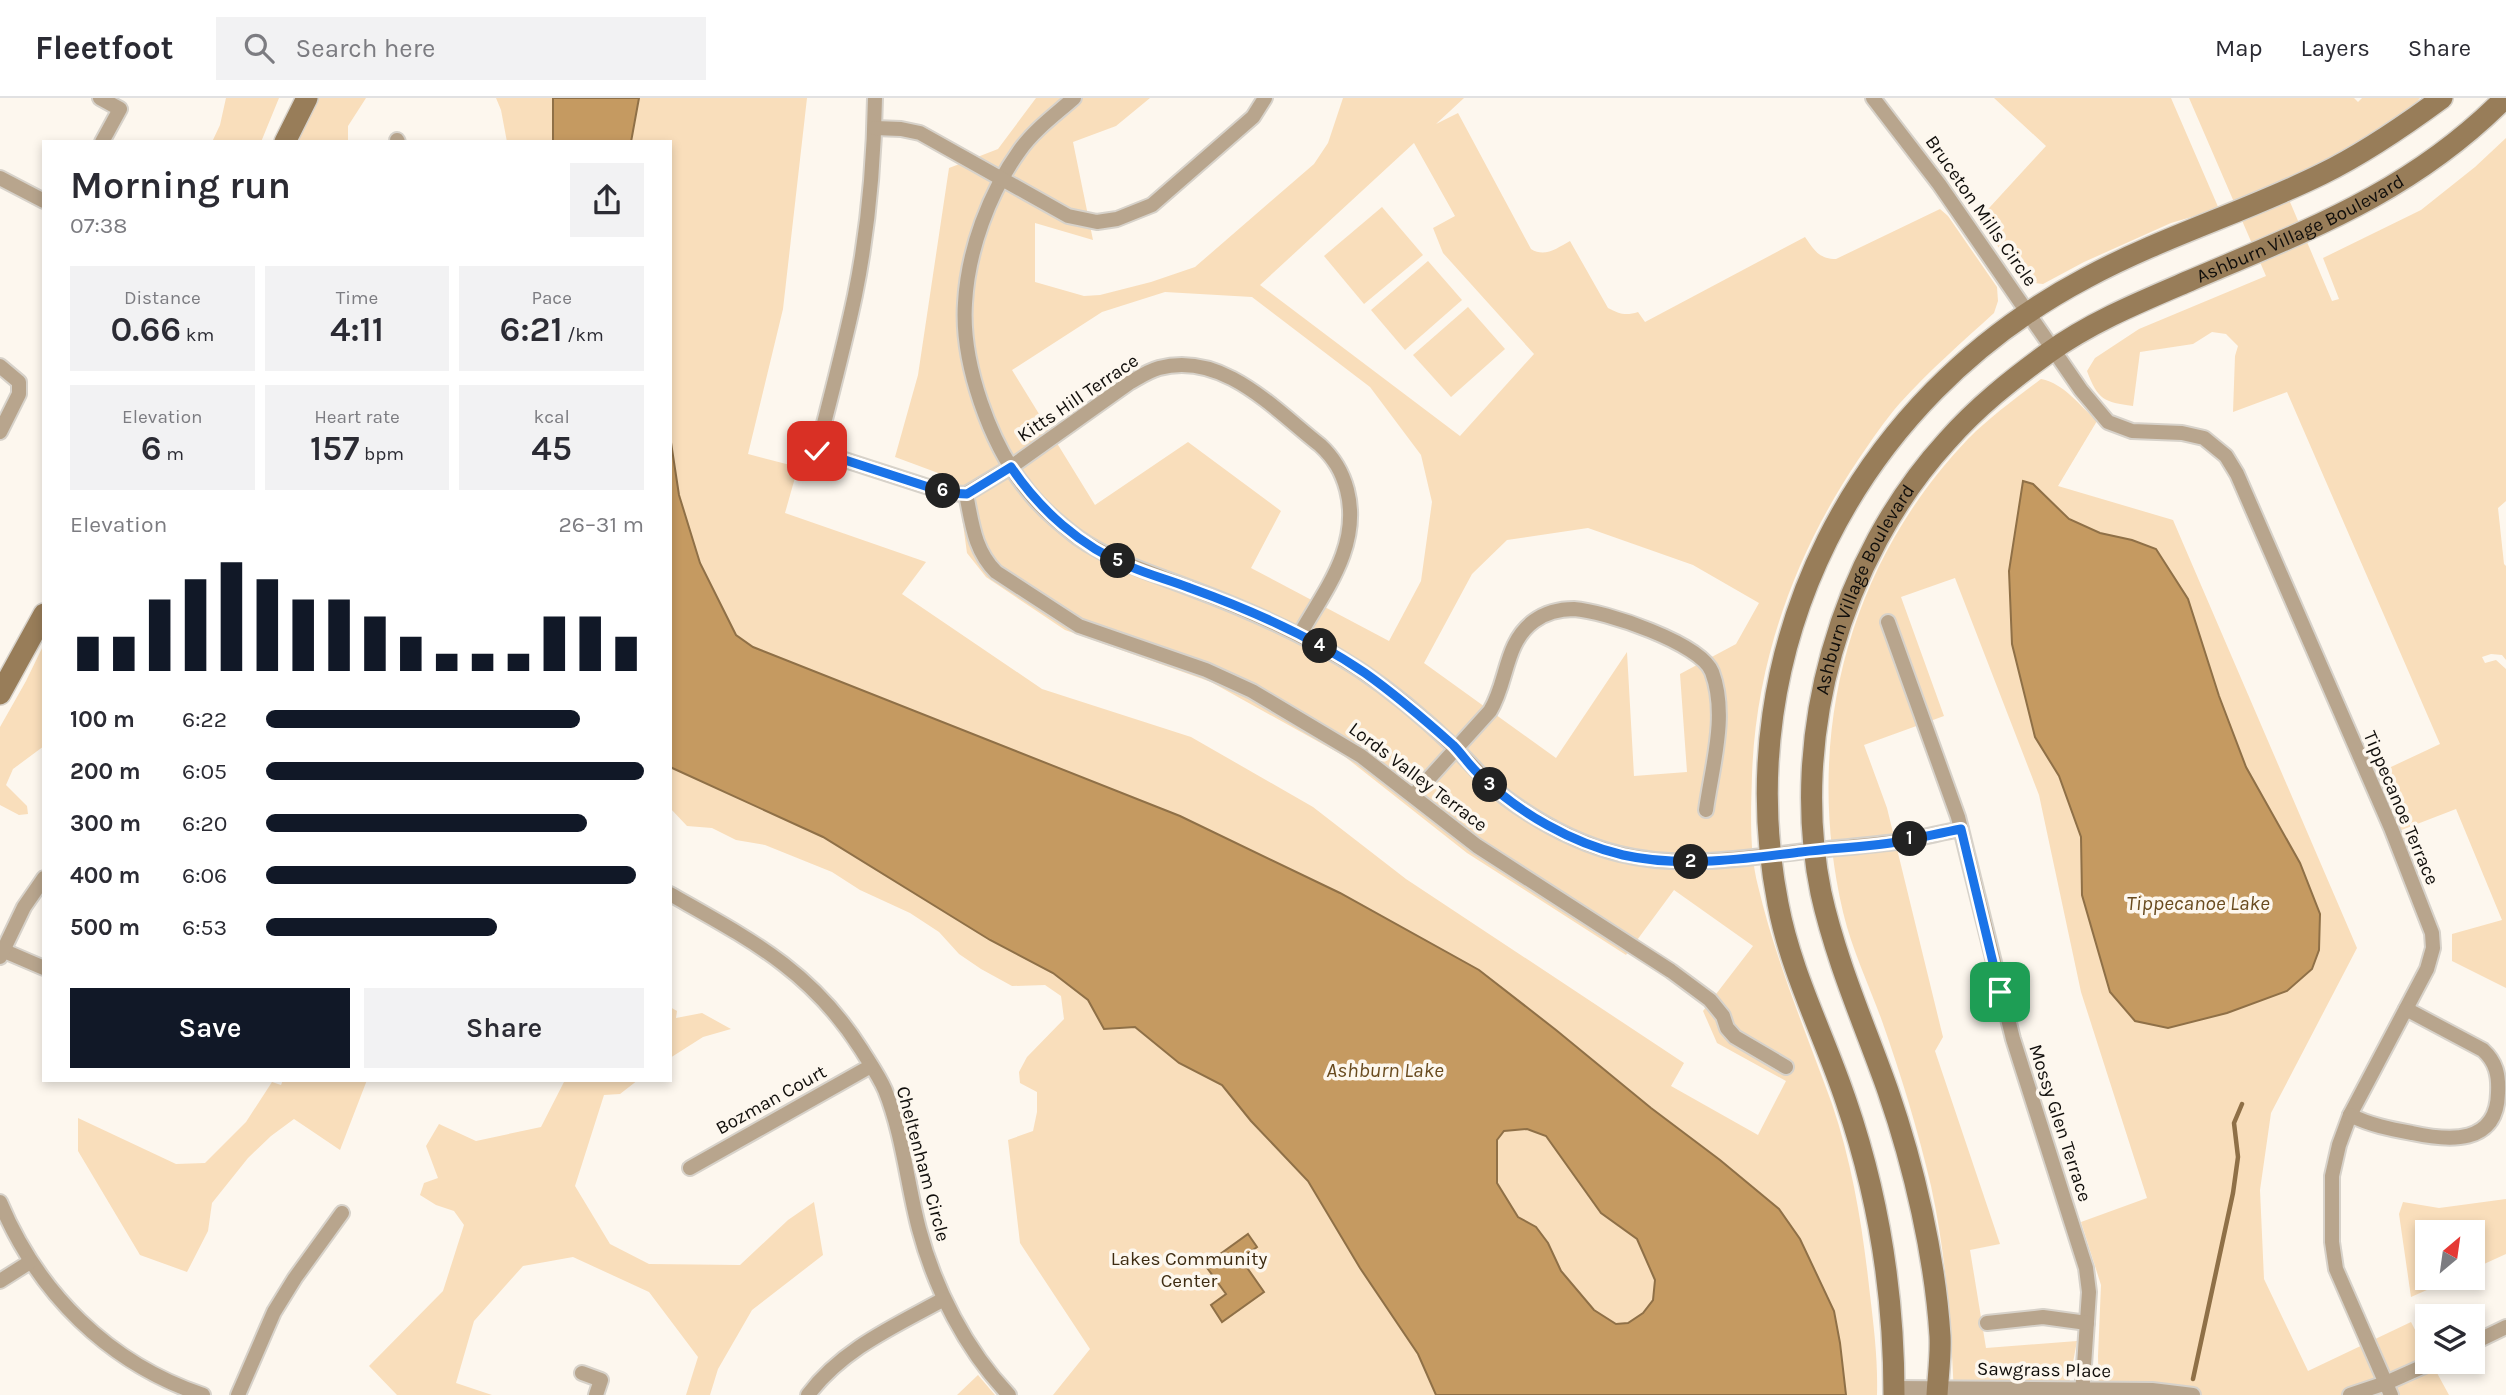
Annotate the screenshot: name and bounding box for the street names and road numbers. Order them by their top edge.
street label: Bruceton Mills Circle [1921,131,2041,291]
street label: Ashburn Village Boulevard [2193,170,2408,288]
street label: Kitts Hill Terrace [1013,349,1143,447]
street label: Ashburn Village Boulevard [1811,480,1919,697]
street label: Lords Valley Terrace [1344,718,1492,836]
street label: Tippecanoe Terrace [2359,728,2443,888]
street label: Mossy Glen Terrace [2024,1041,2096,1205]
street label: Bozman Court [712,1061,830,1139]
street label: Cheltenham Circle [892,1084,954,1244]
street label: Sawgrass Place [1977,1358,2111,1382]

